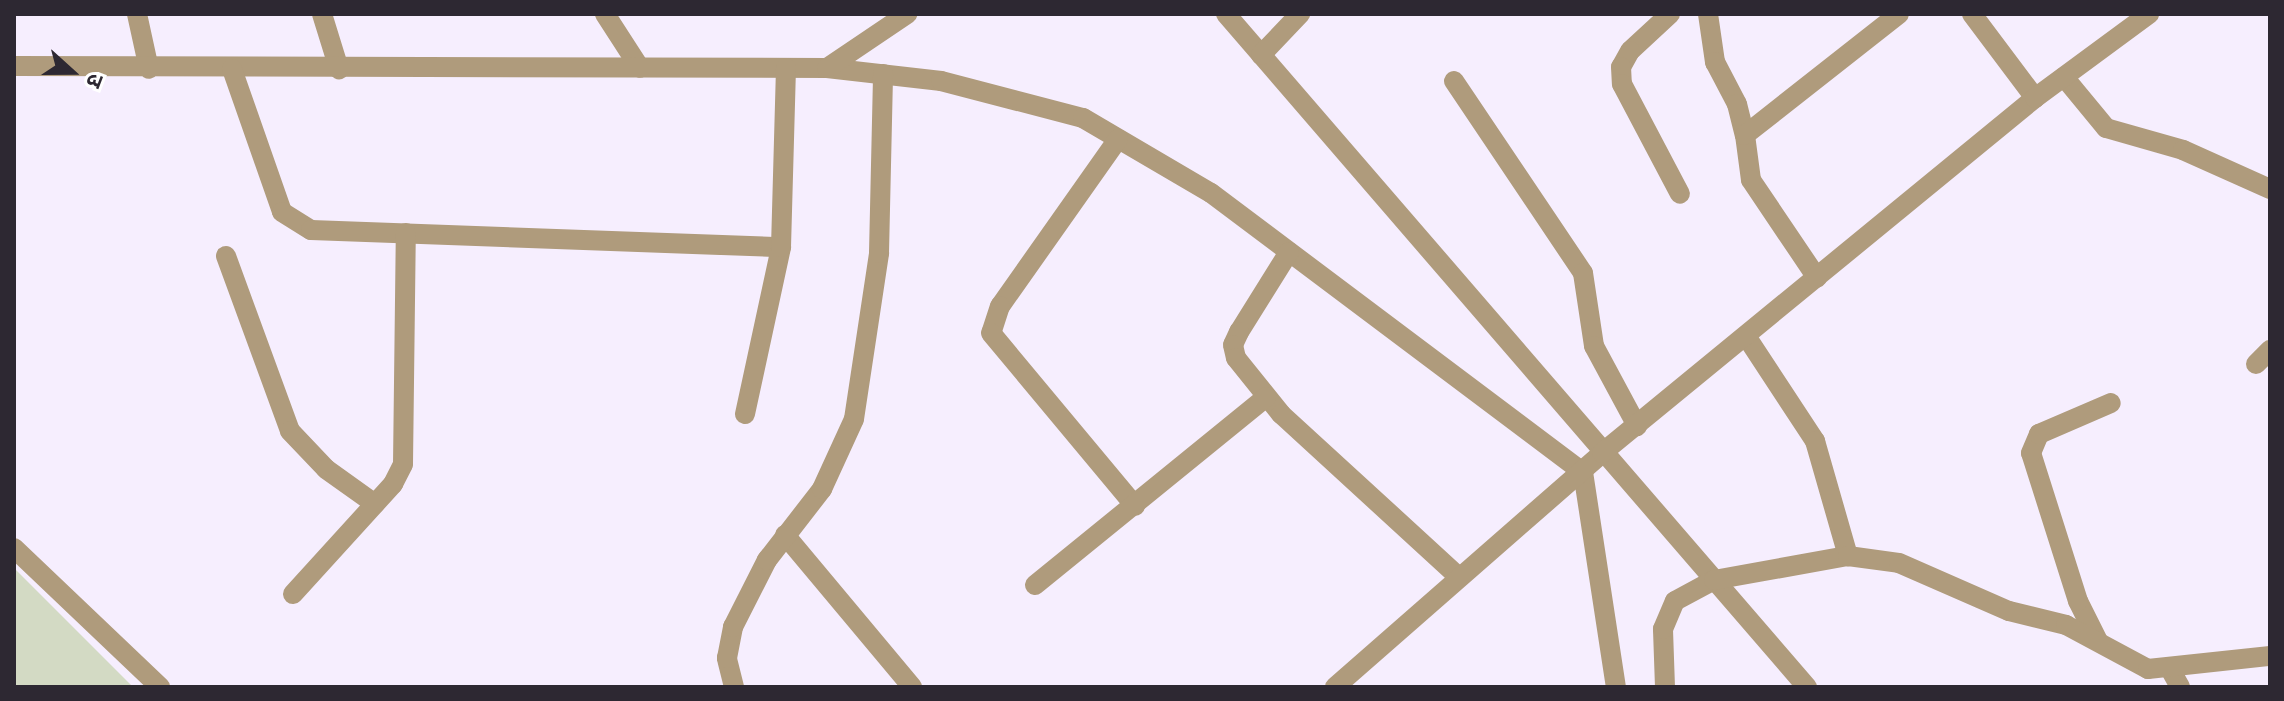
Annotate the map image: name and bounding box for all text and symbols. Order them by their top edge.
north arrow [32,32,112,112]
text: उ [81,70,109,91]

